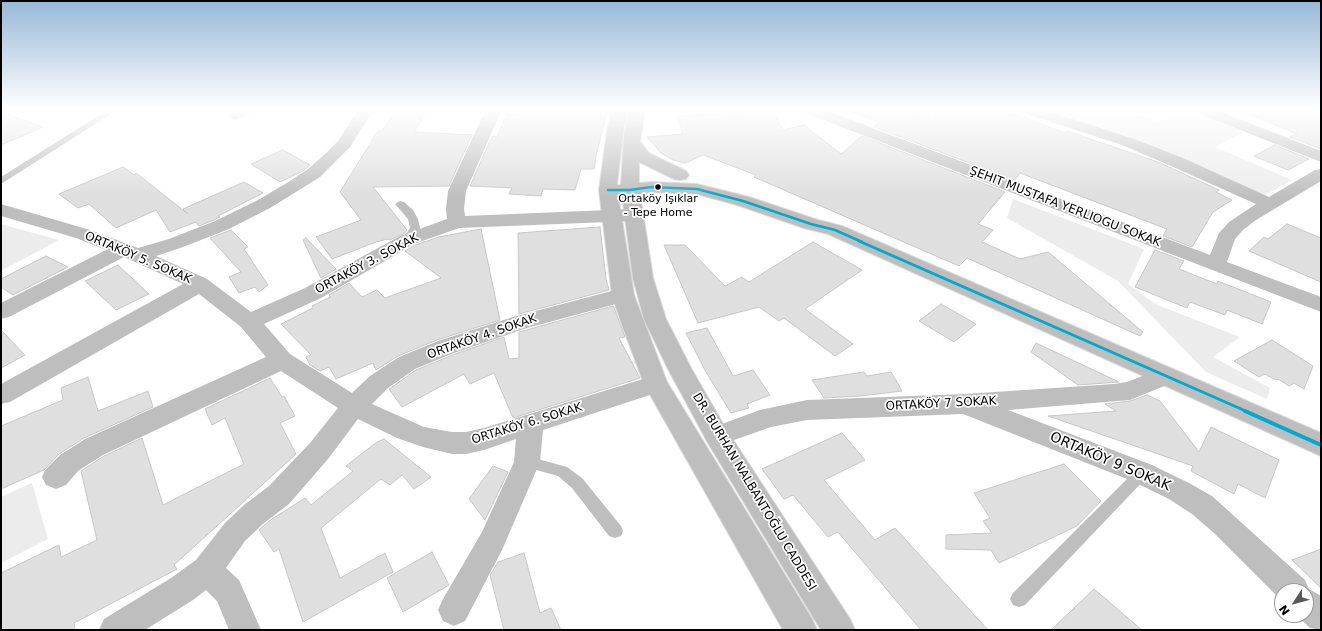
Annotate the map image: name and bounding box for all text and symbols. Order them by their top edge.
street label: ŞEHIT MUSTAFA YERLIOGU SOKAK [967,164,1163,250]
marker: Ortaköy Işıklar - Tepe Home [653,182,663,192]
place label: Ortaköy Işıklar - Tepe Home [618,192,698,218]
street label: ORTAKÖY 5. SOKAK [82,229,194,287]
street label: ORTAKÖY 3. SOKAK [313,231,421,297]
street label: ORTAKÖY 4. SOKAK [425,312,539,362]
street label: DR. BURHAN NALBANTOĞLU CADDESI [689,391,819,593]
street label: ORTAKÖY 7 SOKAK [885,394,997,414]
street label: ORTAKÖY 6. SOKAK [470,400,584,448]
street label: ORTAKÖY 9 SOKAK [1047,429,1173,495]
north arrow [1274,583,1314,623]
text: N [1277,602,1293,617]

